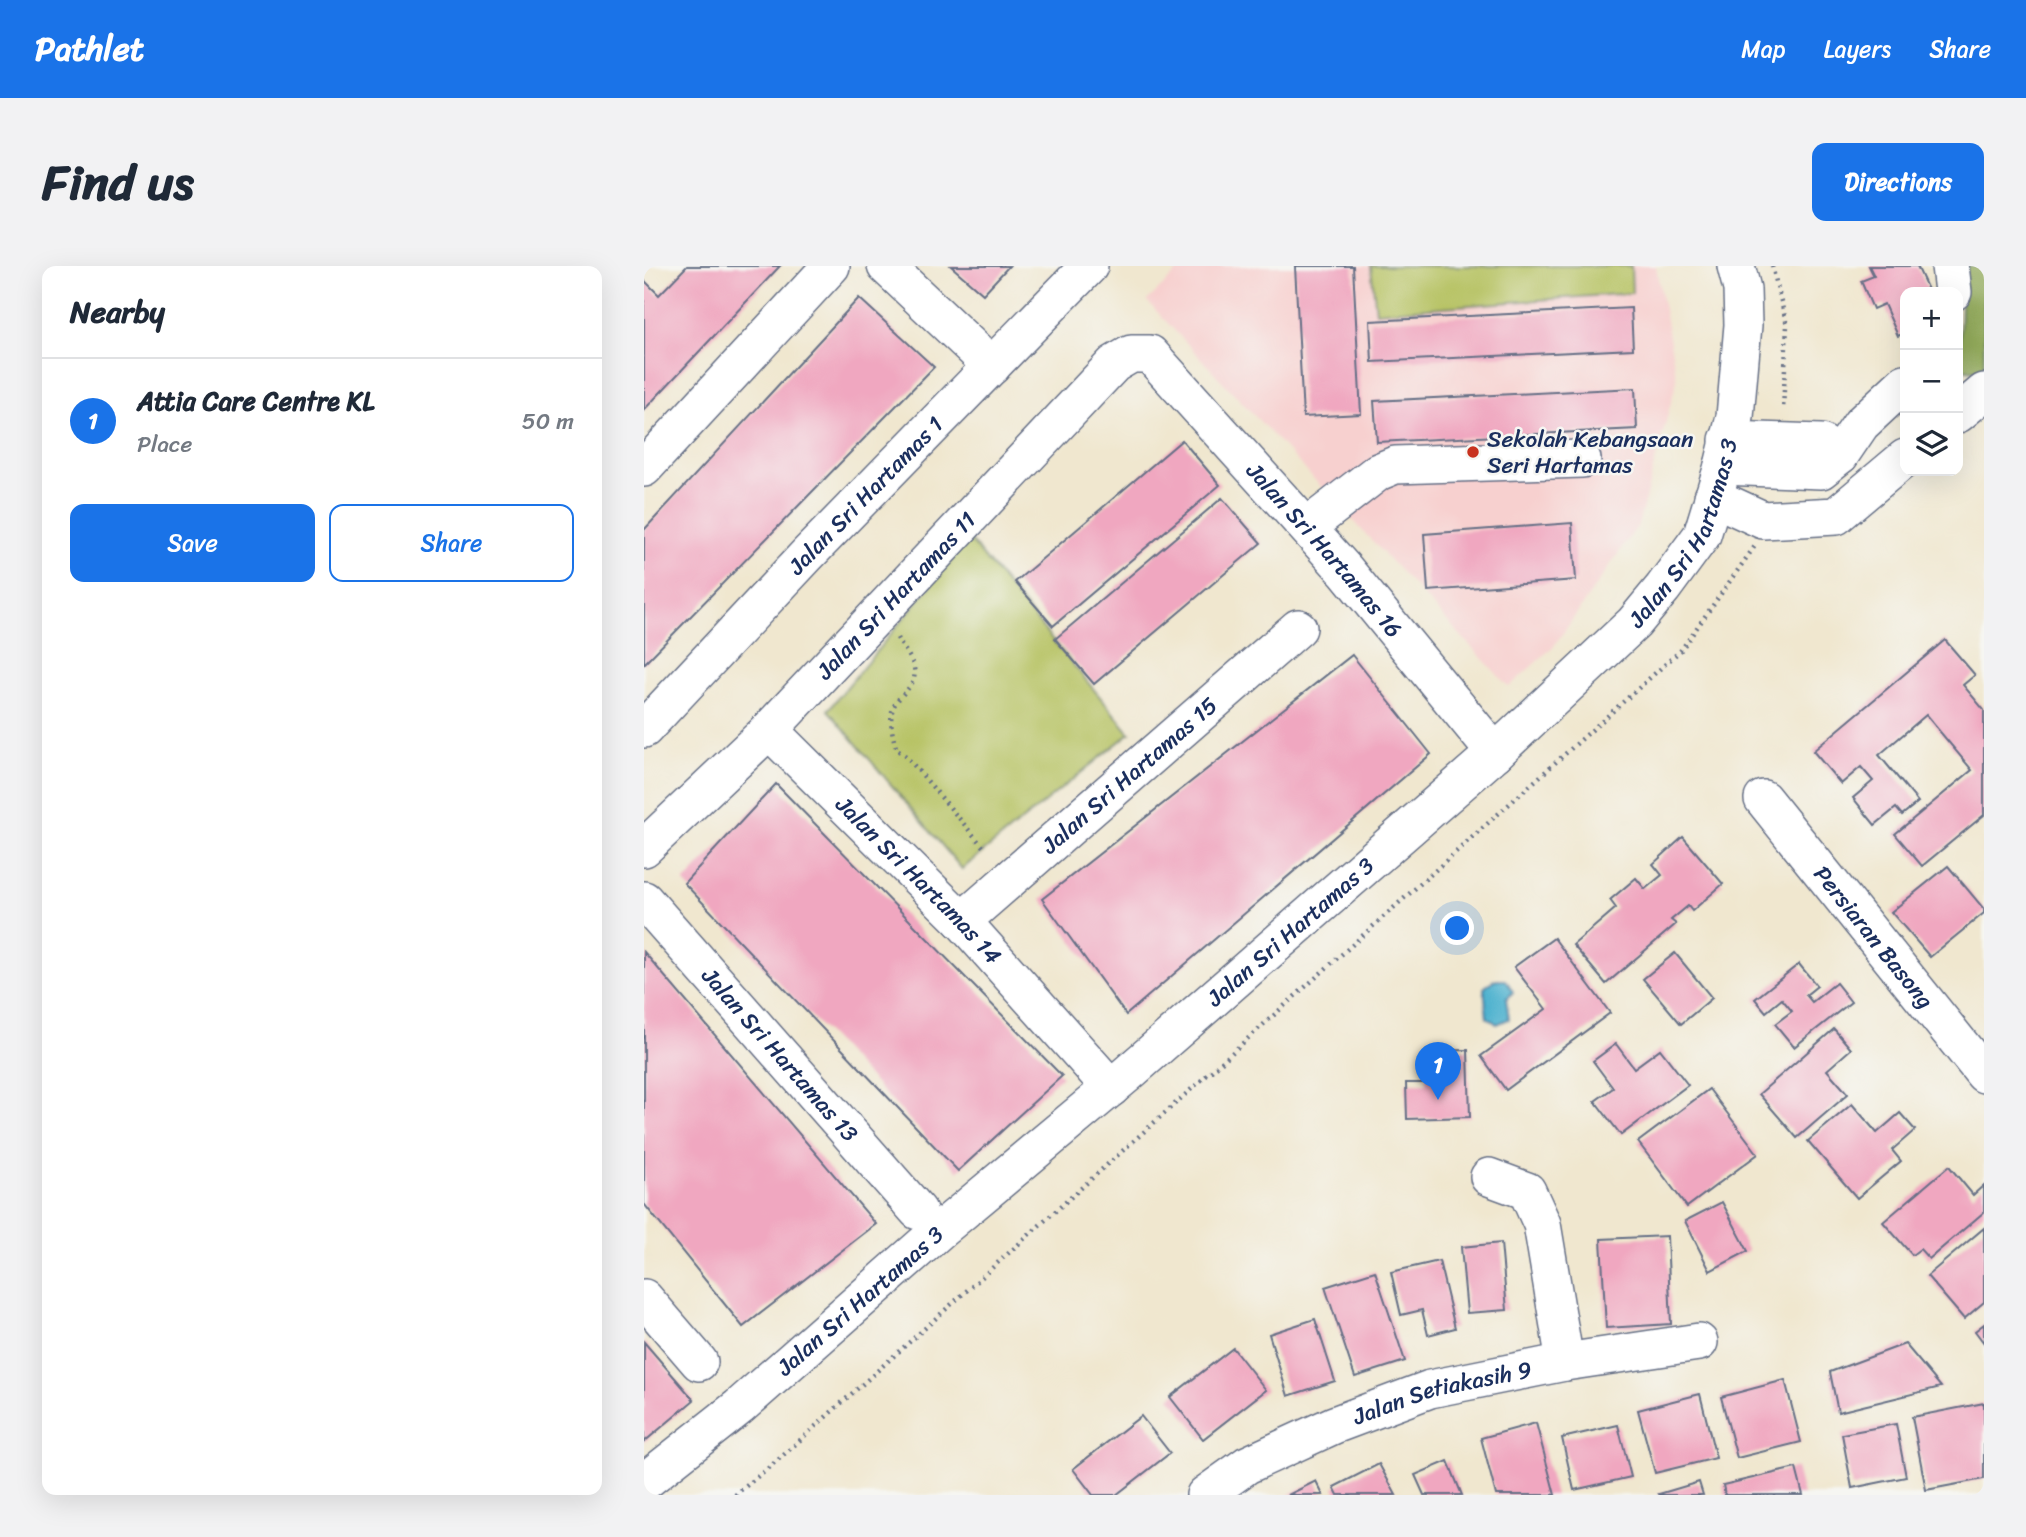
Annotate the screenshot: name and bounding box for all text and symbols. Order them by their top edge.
text: Pathlet [35,20,144,78]
text: Map [1741,28,1786,70]
text: Layers [1824,28,1891,70]
text: Share [1929,28,1991,70]
text: Find us [42,139,194,226]
button: Directions [1812,143,1984,221]
text: Nearby [70,285,165,339]
map controls [1900,287,1963,476]
button: + [1900,287,1963,350]
button: − [1900,350,1963,413]
text: Attia Care Centre KL [137,378,374,424]
text: 1 [88,401,98,442]
text: 50 m [522,401,574,442]
street label: Jalan Sri Hartamas 1 [777,406,953,585]
button: layers [1900,413,1963,476]
place label: Sekolah Kebangsaan Seri Hartamas [1487,419,1693,486]
text: Place [137,424,192,465]
street label: Jalan Sri Hartamas 3 [1617,434,1750,638]
marker: Sekolah Kebangsaan Seri Hartamas [1465,444,1481,460]
street label: Jalan Sri Hartamas 16 [1235,452,1413,647]
street label: Jalan Sri Hartamas 11 [805,501,986,690]
button: Save [70,504,315,582]
button: Share [329,504,574,582]
street label: Jalan Sri Hartamas 15 [1031,686,1227,865]
street label: Jalan Sri Hartamas 14 [825,785,1012,974]
street label: Jalan Sri Hartamas 3 [1196,846,1384,1018]
street label: Persiaran Basong [1803,856,1945,1018]
your location [1440,911,1474,945]
street label: Jalan Sri Hartamas 13 [691,957,869,1152]
pin: 1 [1415,1042,1461,1100]
street label: Jalan Sri Hartamas 3 [766,1215,953,1387]
street label: Jalan Setiakasih 9 [1346,1349,1535,1437]

